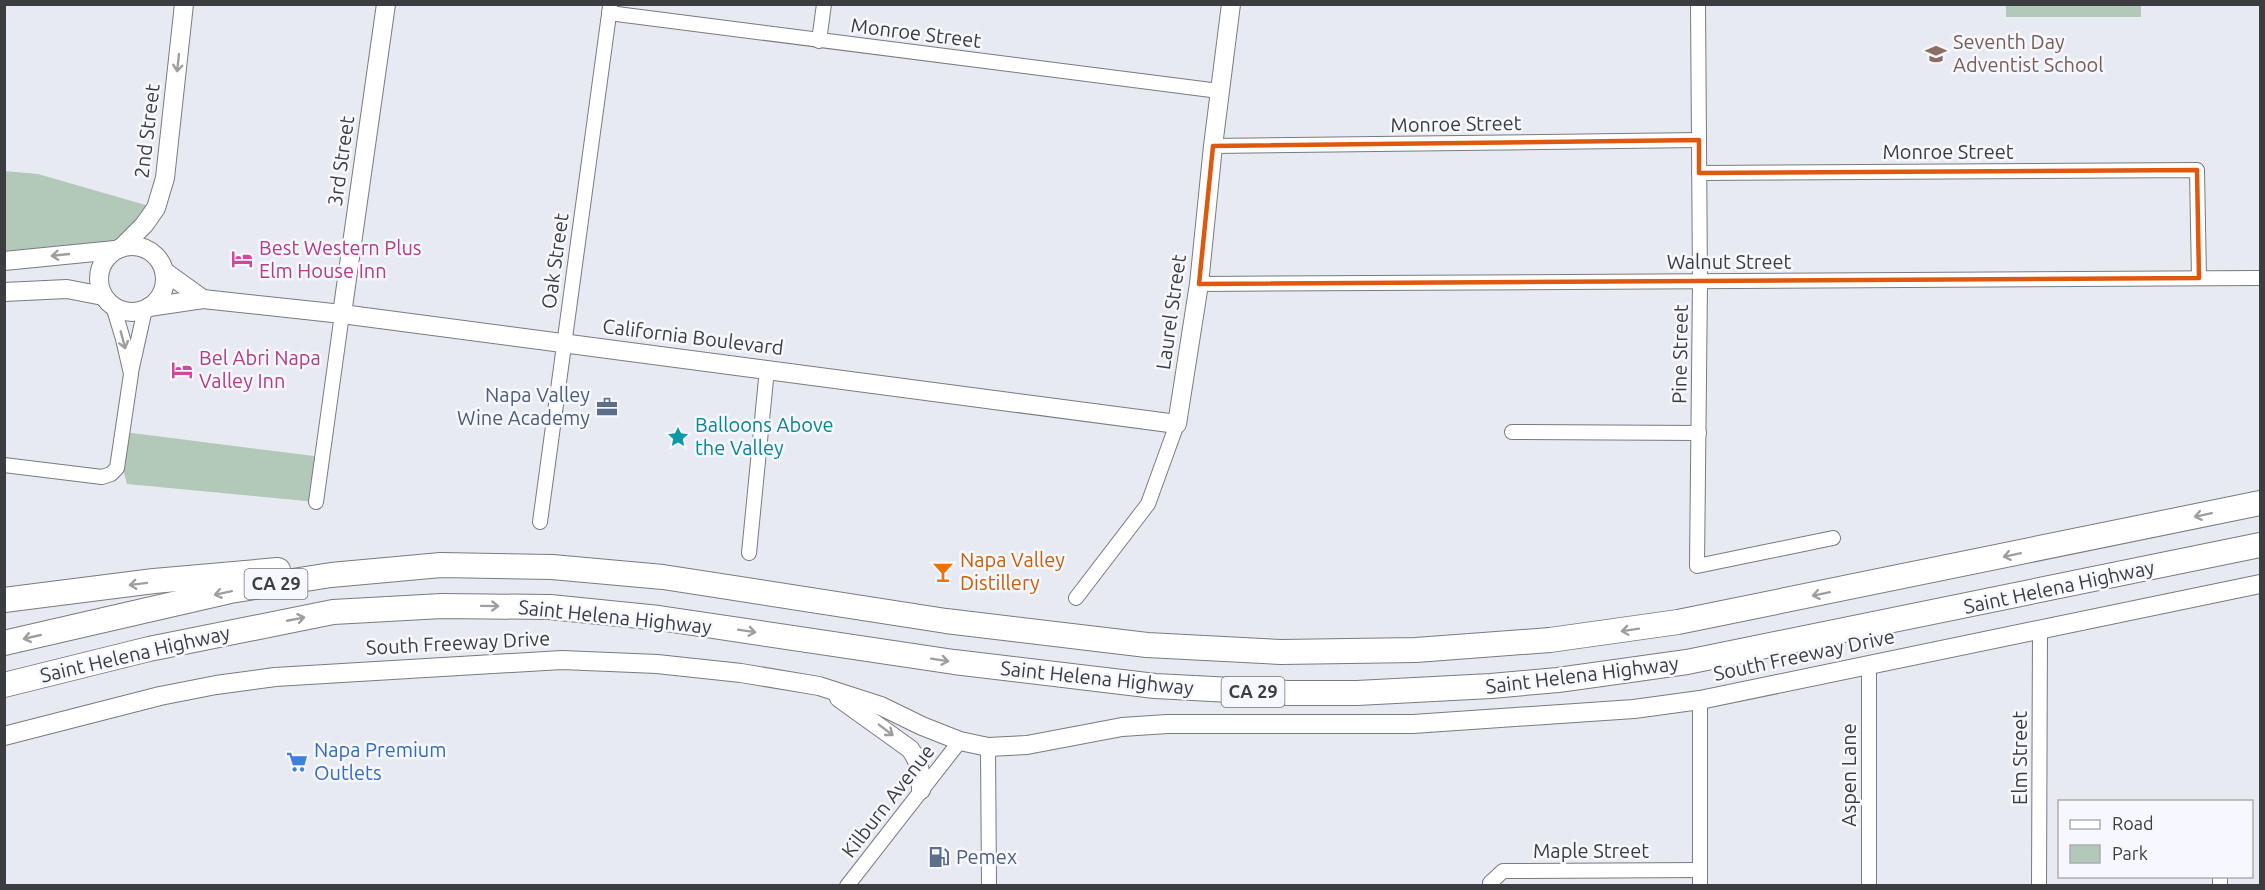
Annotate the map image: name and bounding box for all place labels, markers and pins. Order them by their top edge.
place label: Seventh Day Adventist School [1953,30,2104,76]
school or university icon: Seventh Day Adventist School [1924,42,1948,66]
place label: Best Western Plus Elm House Inn [259,236,422,282]
hotel icon: Best Western Plus Elm House Inn [230,247,254,271]
place label: Bel Abri Napa Valley Inn [199,346,321,392]
hotel icon: Bel Abri Napa Valley Inn [170,358,194,382]
place label: Napa Valley Wine Academy [457,383,590,429]
office icon: Napa Valley Wine Academy [595,395,619,419]
place label: Balloons Above the Valley [695,413,834,459]
place icon: Balloons Above the Valley [666,425,690,449]
place label: Napa Valley Distillery [960,548,1065,594]
bar icon: Napa Valley Distillery [931,560,955,584]
place label: Napa Premium Outlets [314,738,446,784]
supermarket icon: Napa Premium Outlets [285,750,309,774]
fuel station icon: Pemex [927,845,951,869]
place label: Pemex [956,845,1017,868]

